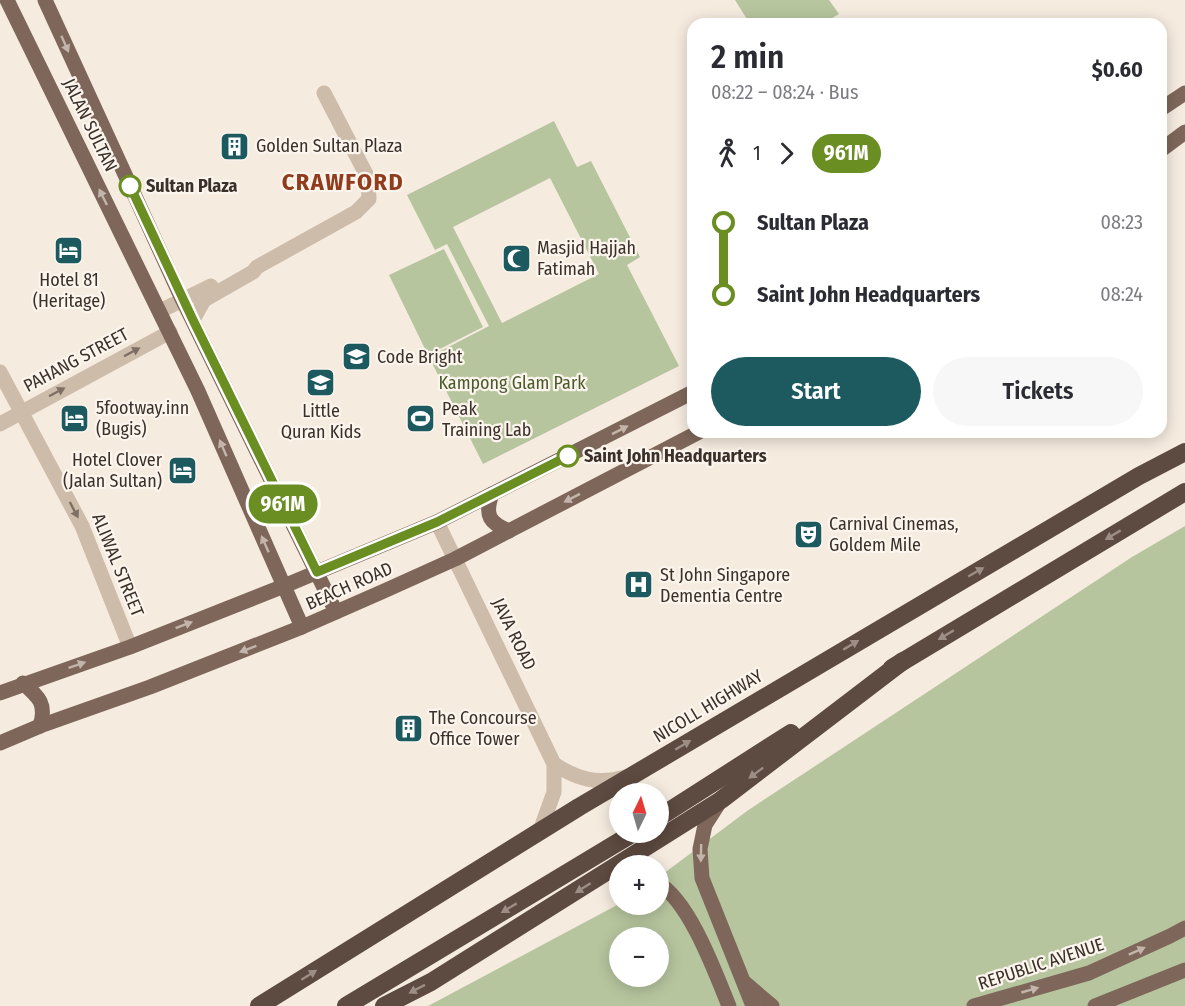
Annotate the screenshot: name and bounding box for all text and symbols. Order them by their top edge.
one-way arrow [60,36,69,53]
text: 2 min [711,37,784,77]
text: $0.60 [1092,56,1143,83]
street label: JALAN SULTAN [58,75,122,175]
text: 08:22 – 08:24 · Bus [711,80,859,104]
building icon: Golden Sultan Plaza [219,130,251,162]
place label: Golden Sultan Plaza [256,135,403,157]
icon: walk [711,137,744,170]
icon: forward [770,137,803,170]
text: 961M [824,140,869,166]
text: 1 [753,141,761,165]
district label: CRAWFORD [282,168,404,196]
marker: Sultan Plaza [119,175,141,197]
place label: Sultan Plaza [146,175,238,197]
one-way arrow [99,188,108,205]
text: Sultan Plaza [757,209,869,236]
text: 08:23 [1101,210,1143,234]
hotel icon: Hotel 81 (Heritage) [53,235,85,267]
place label: Masjid Hajjah Fatimah [537,237,636,280]
mosque icon: Masjid Hajjah Fatimah [500,242,532,274]
place label: Hotel 81 (Heritage) [33,269,105,312]
text: Saint John Headquarters [757,281,980,308]
text: 08:24 [1100,282,1143,306]
street label: PAHANG STREET [20,323,133,397]
school or university icon: Code Bright [340,341,372,373]
place label: Code Bright [377,346,463,368]
one-way arrow [124,347,141,357]
button: Start [711,357,921,426]
button: Tickets [933,357,1143,426]
school or university icon: Little Quran Kids [305,366,337,398]
park label: Kampong Glam Park [438,372,586,394]
one-way arrow [49,387,66,397]
place label: 5footway.inn (Bugis) [96,397,189,440]
place label: Peak Training Lab [442,398,531,441]
place label: Little Quran Kids [281,400,361,443]
hotel icon: 5footway.inn (Bugis) [59,402,91,434]
sports icon: Peak Training Lab [405,403,437,435]
one-way arrow [611,425,629,435]
one-way arrow [217,439,227,457]
marker: Saint John Headquarters [557,445,579,467]
place label: Saint John Headquarters [584,445,767,467]
place label: Hotel Clover (Jalan Sultan) [63,449,163,492]
hotel icon: Hotel Clover (Jalan Sultan) [167,454,199,486]
line badge: 961M [241,484,325,524]
text: 961M [261,491,305,517]
one-way arrow [563,493,580,503]
one-way arrow [69,501,79,518]
street label: ALIWAL STREET [87,510,149,620]
place label: Carnival Cinemas, Goldem Mile [829,513,959,556]
theatre icon: Carnival Cinemas, Goldem Mile [792,518,824,550]
one-way arrow [1105,529,1121,540]
one-way arrow [259,535,269,553]
street label: BEACH ROAD [302,557,396,615]
place label: St John Singapore Dementia Centre [660,564,790,607]
one-way arrow [968,566,984,577]
hospital icon: St John Singapore Dementia Centre [623,569,655,601]
street label: JAVA ROAD [487,594,541,674]
one-way arrow [175,620,193,629]
one-way arrow [938,630,954,641]
one-way arrow [843,640,859,651]
one-way arrow [239,644,257,654]
one-way arrow [68,659,86,669]
street label: NICOLL HIGHWAY [649,665,767,747]
place label: The Concourse Office Tower [429,707,537,750]
building icon: The Concourse Office Tower [392,712,424,744]
one-way arrow [675,740,692,750]
one-way arrow [748,767,763,779]
north arrow [609,783,669,843]
map controls [609,783,669,987]
one-way arrow [697,843,706,862]
button: + [609,855,669,915]
one-way arrow [575,882,591,893]
one-way arrow [501,903,517,914]
button: − [609,927,669,987]
street label: REPUBLIC AVENUE [975,933,1107,995]
one-way arrow [1129,947,1146,956]
one-way arrow [301,969,317,980]
one-way arrow [408,984,425,994]
one-way arrow [1021,985,1039,994]

